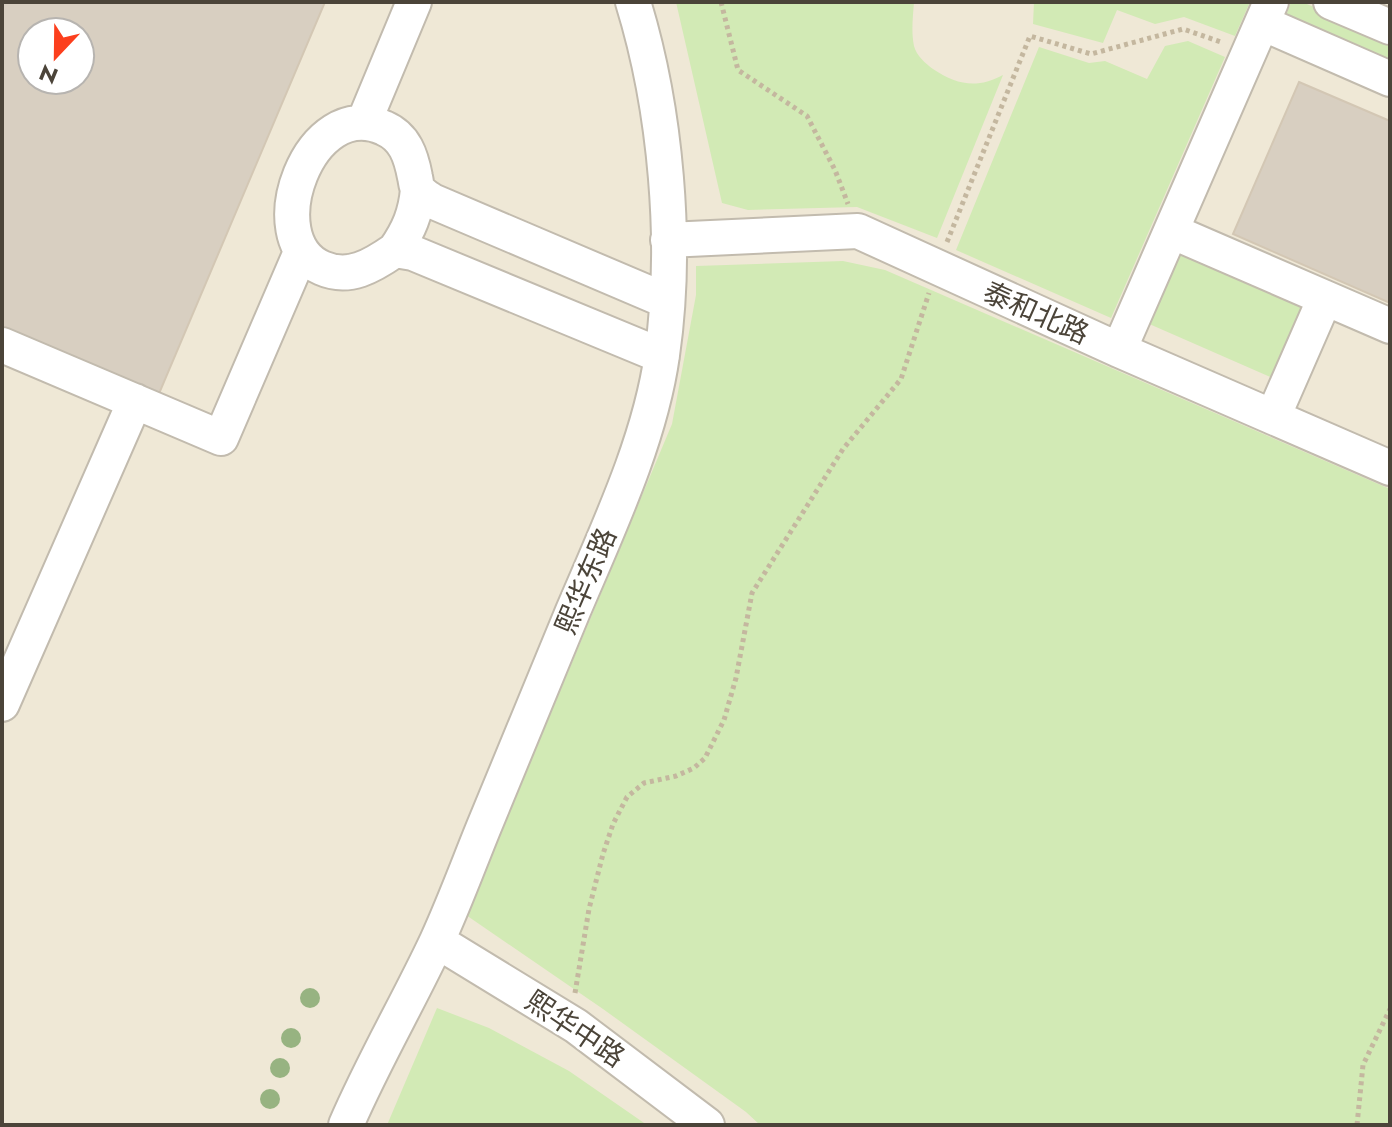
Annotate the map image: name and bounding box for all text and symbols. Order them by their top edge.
north arrow [16,16,96,96]
text: N [34,56,63,93]
street label: 泰和北路 [976,271,1096,355]
street label: 熙华东路 [545,521,627,641]
street label: 熙华中路 [517,981,633,1077]

